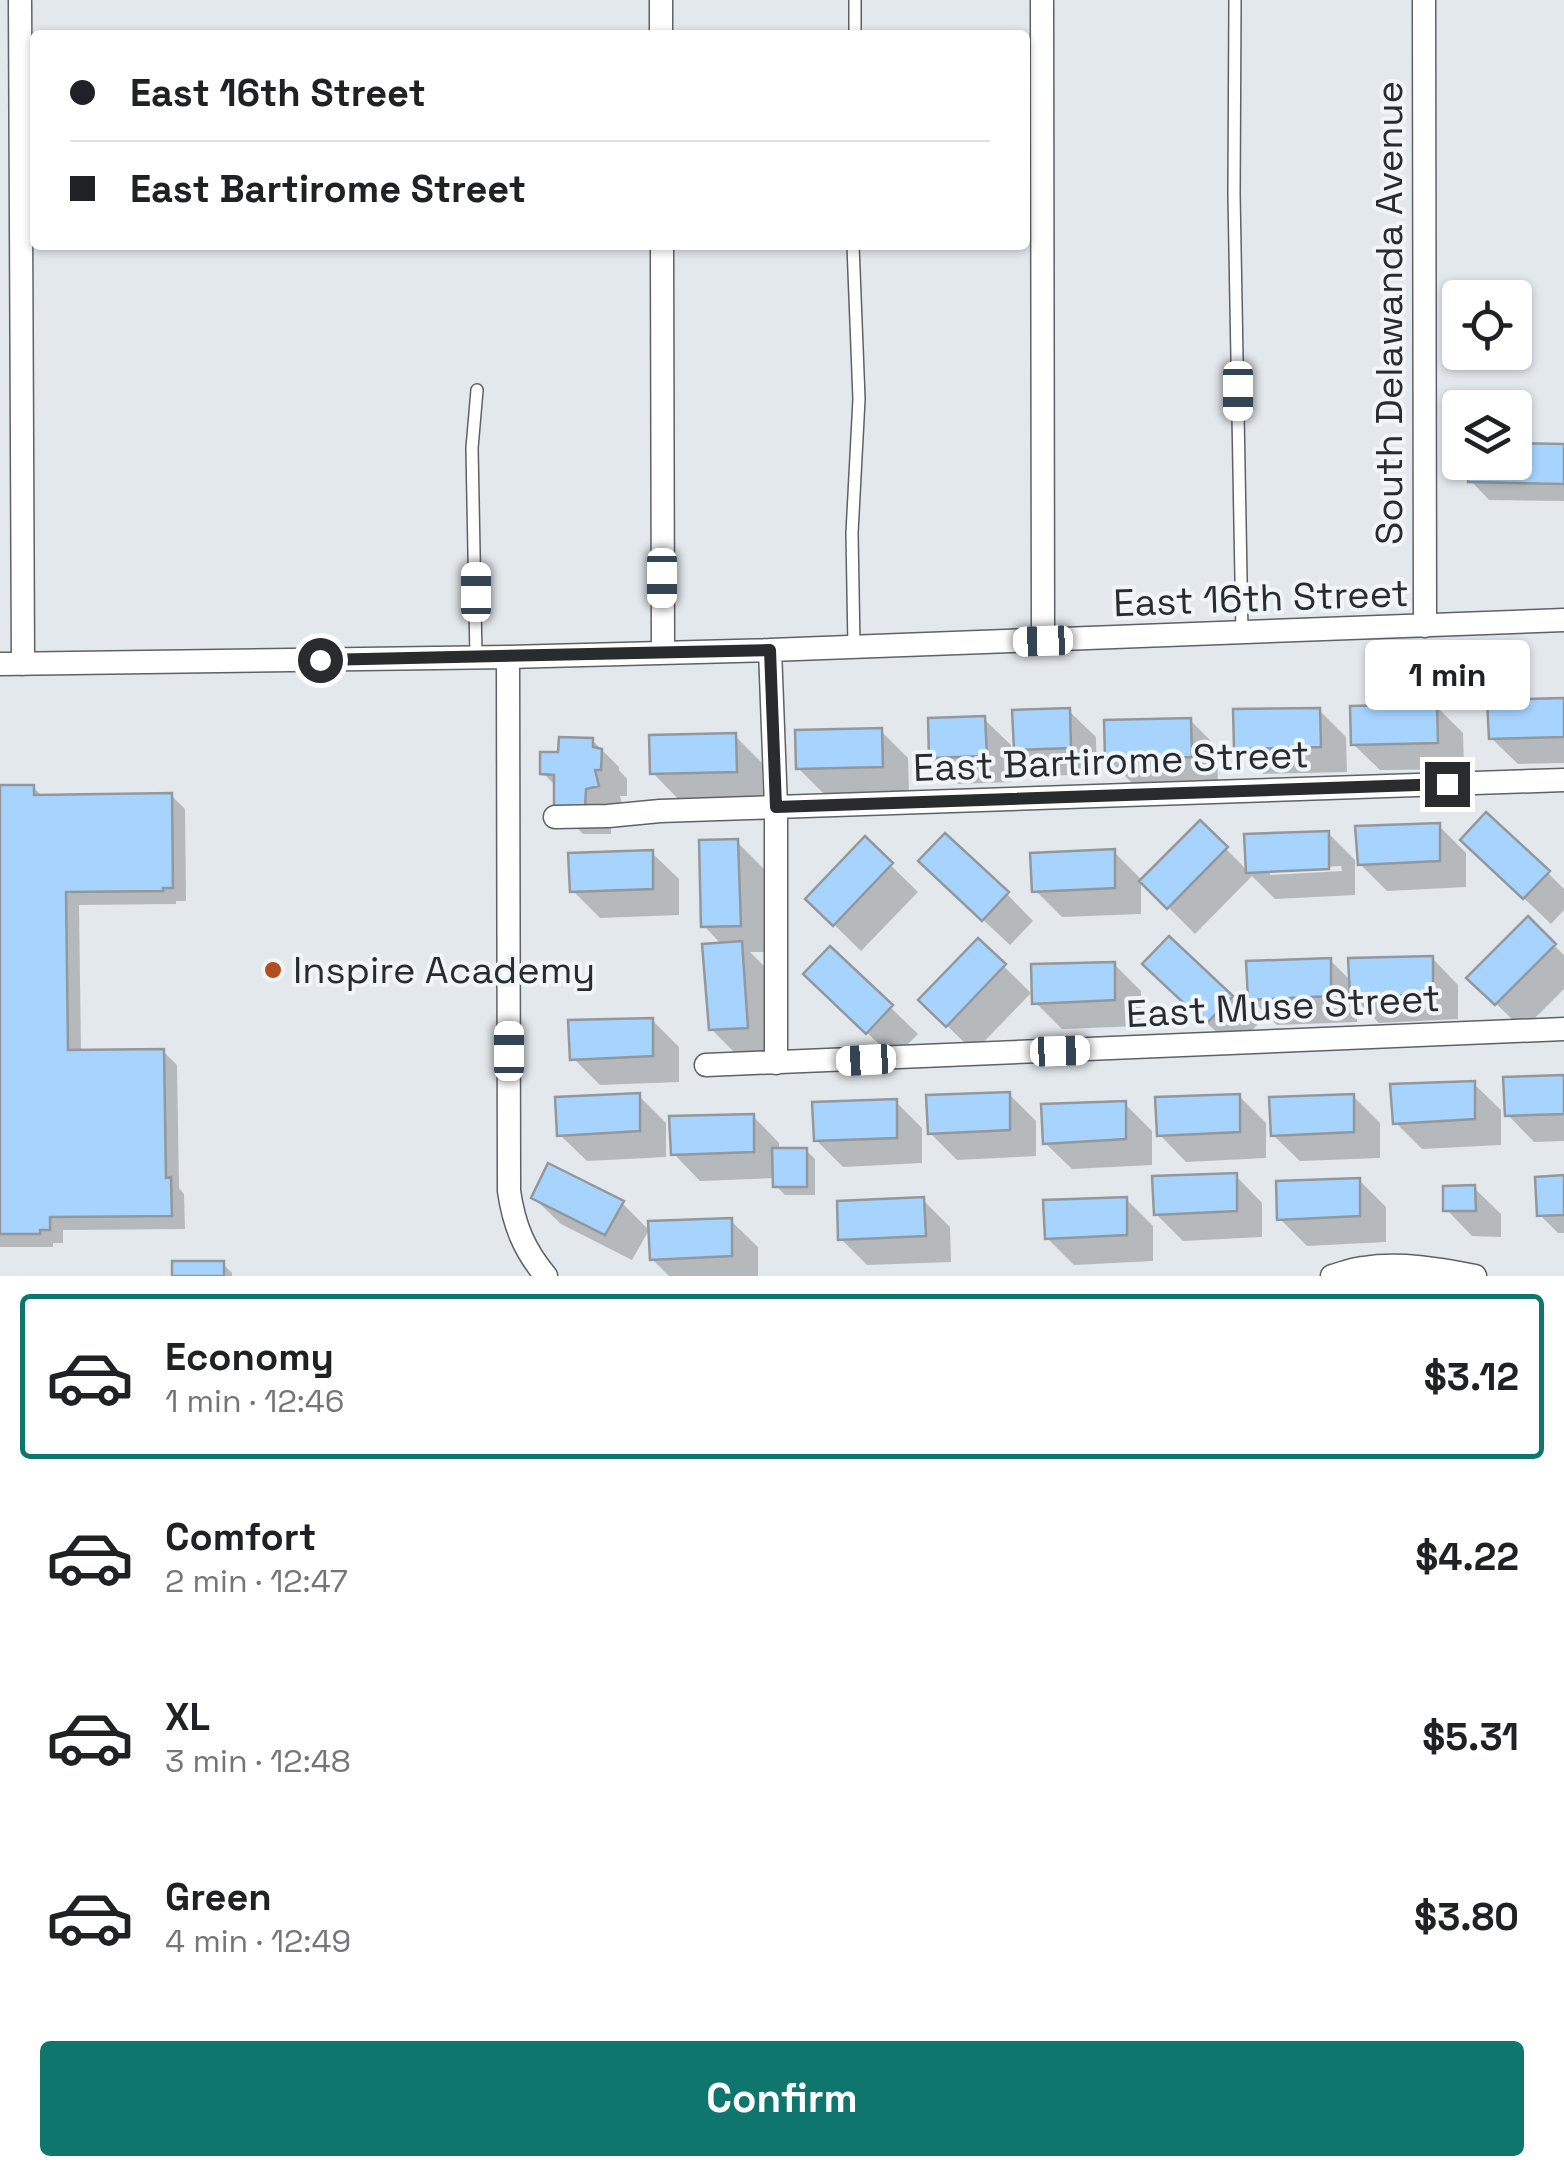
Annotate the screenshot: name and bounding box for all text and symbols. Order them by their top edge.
text: East 16th Street [130,69,426,117]
street label: South Delawanda Avenue [1365,81,1413,545]
text: East Bartirome Street [130,165,526,213]
map controls [1442,280,1532,480]
button: locate [1442,280,1532,370]
car [1223,361,1253,421]
button: layers [1442,390,1532,480]
car [647,548,677,608]
car [461,562,491,622]
street label: East 16th Street [1112,569,1410,627]
car [1012,625,1074,657]
route start [298,638,343,683]
callout: 1 min [1364,639,1530,709]
text: 1 min [1408,655,1487,695]
street label: East Bartirome Street [912,730,1310,792]
route end [1425,762,1470,807]
place label: Inspire Academy [293,946,595,994]
marker: Inspire Academy [262,959,284,981]
street label: East Muse Street [1125,974,1441,1038]
car [494,1021,524,1081]
car [1029,1035,1091,1067]
car [835,1043,897,1077]
icon: car [45,1332,135,1422]
text: Economy [165,1333,334,1381]
text: $3.12 [1424,1353,1519,1401]
text: 1 min · 12:46 [165,1381,344,1421]
icon: car [45,1512,135,1602]
text: Comfort [165,1513,316,1561]
text: $4.22 [1415,1533,1519,1581]
text: 2 min · 12:47 [165,1561,348,1601]
icon: car [45,1692,135,1782]
text: XL [165,1693,210,1741]
text: $5.31 [1422,1713,1519,1761]
text: 3 min · 12:48 [165,1741,351,1781]
icon: car [45,1872,135,1962]
text: Green [165,1873,272,1921]
text: $3.80 [1414,1893,1519,1941]
text: 4 min · 12:49 [165,1921,351,1961]
button: Confirm [40,2041,1524,2156]

